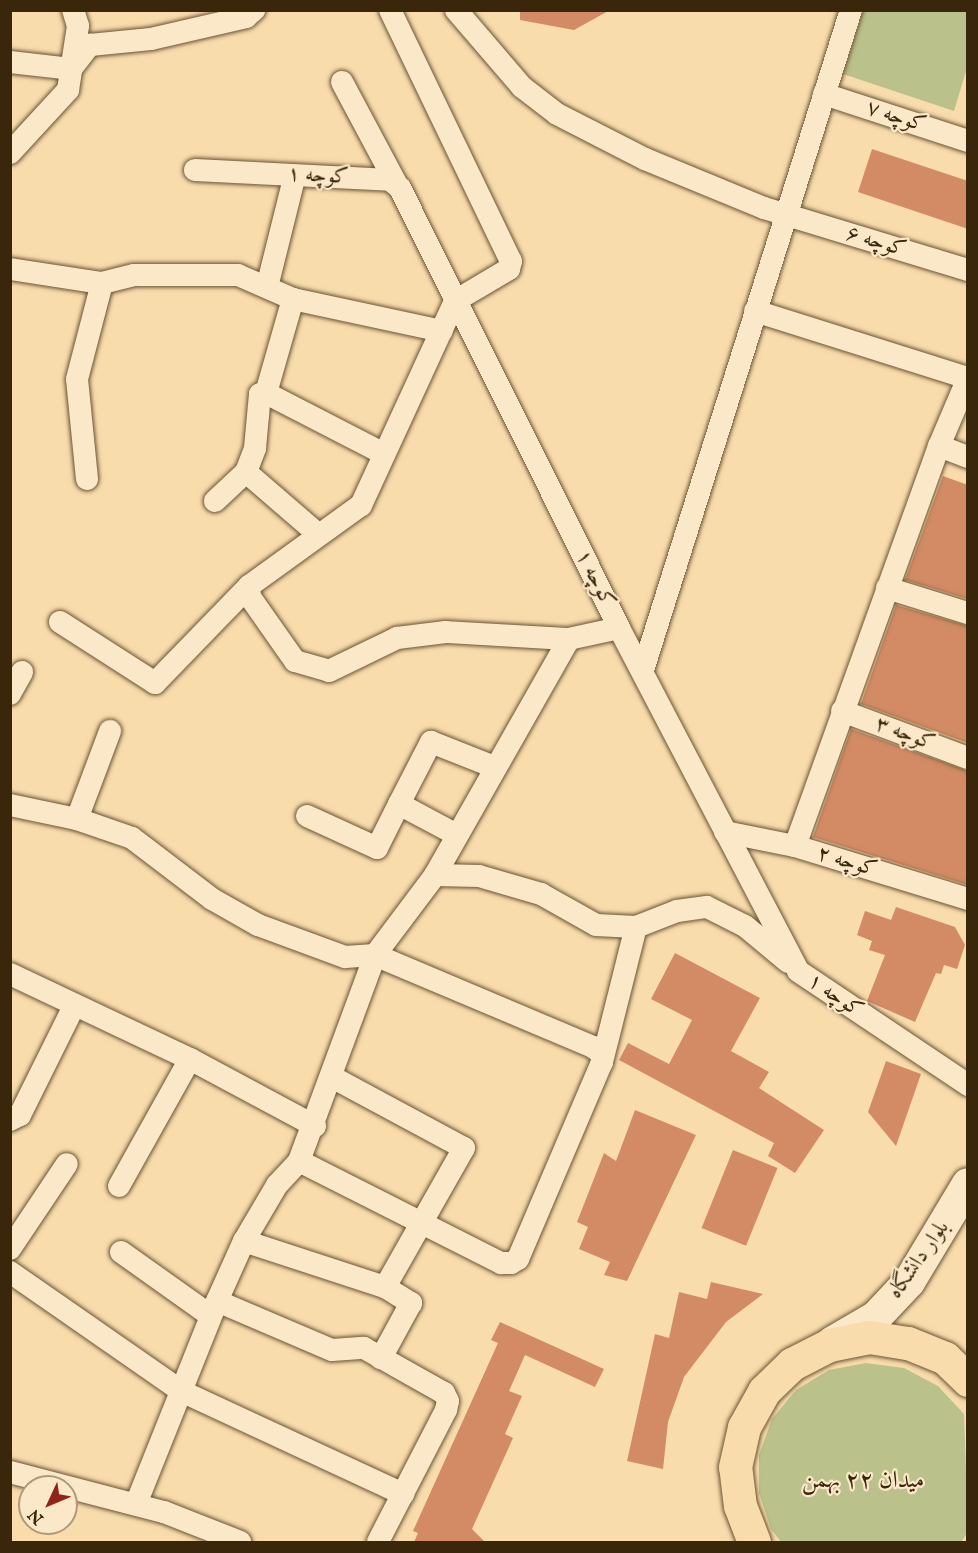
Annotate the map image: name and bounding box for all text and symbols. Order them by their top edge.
street label: کوچه ۷ [863,95,929,139]
street label: کوچه ۱ [287,161,349,191]
street label: کوچه ۶ [843,220,909,264]
street label: کوچه ۱ [569,546,621,612]
street label: کوچه ۳ [872,711,938,757]
street label: کوچه ۲ [814,840,880,884]
street label: کوچه ۱ [802,968,868,1024]
street label: بلوار دانشگاه [883,1216,955,1304]
district label: میدان ۲۲ بهمن [802,1467,924,1495]
north arrow [18,1475,78,1535]
text: N [24,1504,48,1528]

